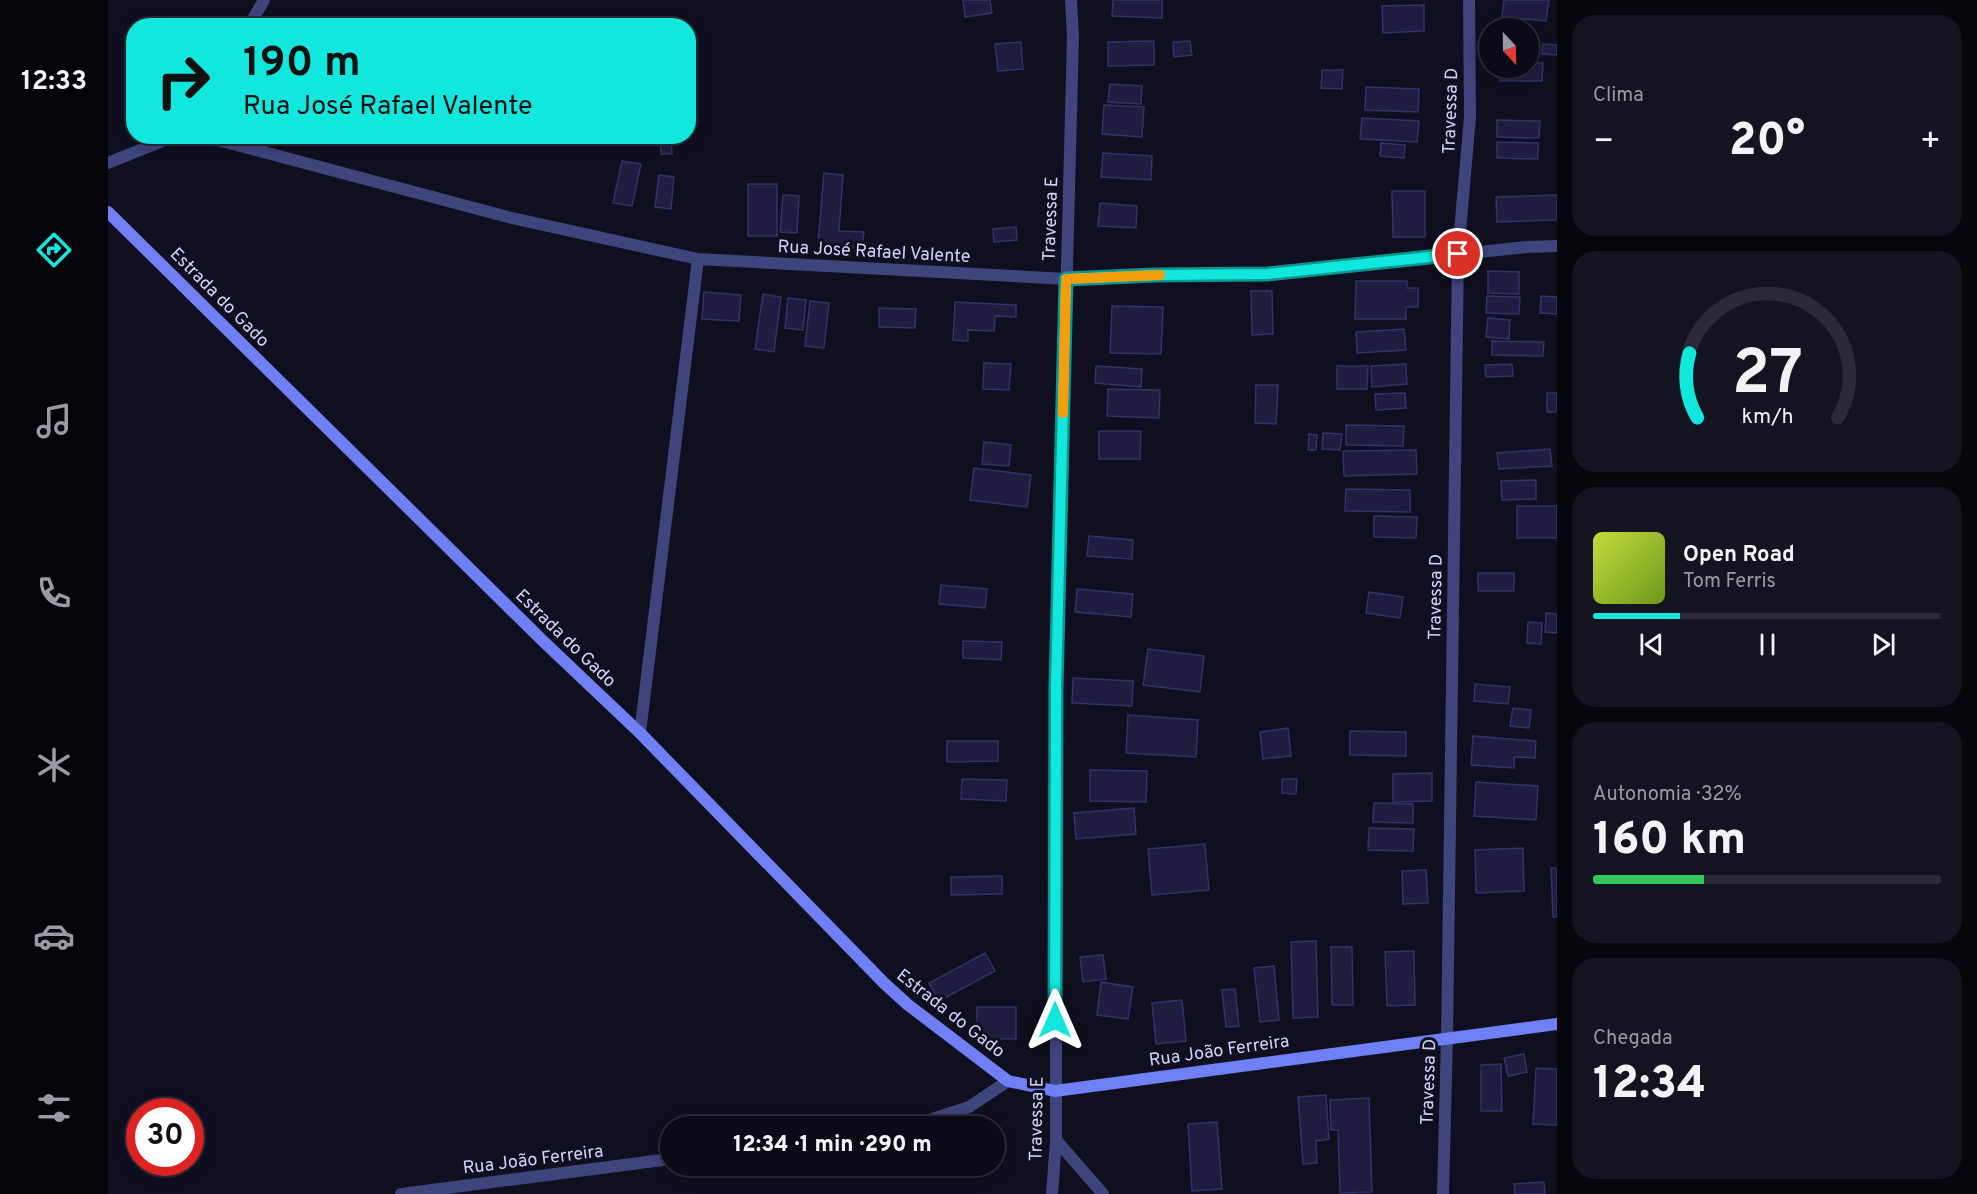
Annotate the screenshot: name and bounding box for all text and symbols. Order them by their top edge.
north arrow [1479,18,1539,78]
map controls [1479,18,1539,78]
text: 190 m [243,38,361,91]
icon: right [144,42,222,120]
text: 12:33 [21,65,87,99]
street label: Travessa D [1438,68,1464,155]
text: Clima [1593,83,1644,109]
text: Rua José Rafael Valente [243,90,533,124]
text: 20° [1729,114,1805,171]
text: − [1593,122,1614,164]
text: + [1920,122,1941,164]
street label: Travessa E [1039,176,1064,262]
pin [1432,228,1483,279]
icon: directions [33,229,75,271]
street label: Rua José Rafael Valente [777,236,971,269]
icon: arrive [1441,237,1474,270]
street label: Estrada do Gado [164,243,274,353]
text: 27 [1731,337,1803,416]
icon: music [33,400,75,442]
text: km/h [1741,405,1793,432]
text: Open Road [1683,542,1795,569]
street label: Travessa D [1424,554,1449,640]
text: Tom Ferris [1683,569,1776,595]
icon: phone [33,572,75,614]
street label: Estrada do Gado [510,585,620,693]
icon: previous [1635,628,1668,661]
icon: pause [1751,628,1784,661]
icon: next [1867,628,1900,661]
icon: climate [33,744,75,786]
text: Autonomia · 32% [1593,782,1742,808]
text: 160 km [1593,813,1746,870]
icon: car [33,915,75,957]
street label: Estrada do Gado [891,965,1009,1064]
position arrow [1023,988,1087,1052]
text: Chegada [1593,1026,1673,1052]
street label: Rua João Ferreira [1147,1030,1291,1073]
street label: Travessa D [1416,1039,1442,1126]
text: 12:34 [1593,1057,1706,1114]
street label: Travessa E [1025,1076,1050,1162]
icon: filters [33,1087,75,1129]
speed limit sign: 30 [126,1098,204,1176]
text: 12:34 · 1 min · 290 m [733,1132,932,1159]
street label: Rua João Ferreira [461,1140,605,1181]

